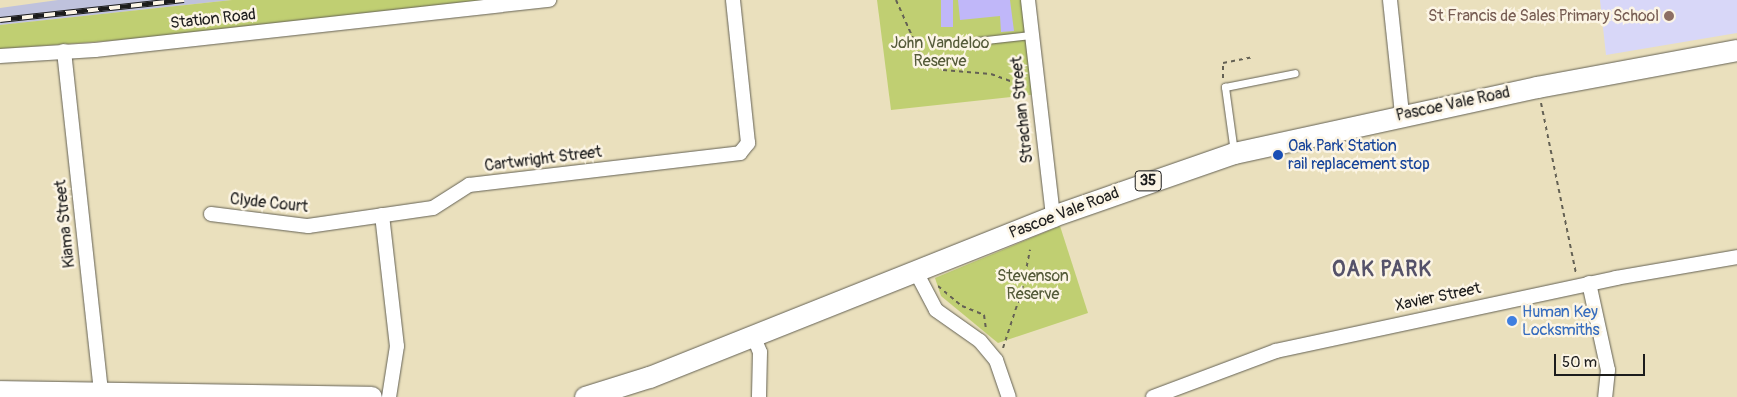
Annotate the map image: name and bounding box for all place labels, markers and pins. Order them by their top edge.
place label: St Francis de Sales Primary School [1428,6,1659,26]
marker: St Francis de Sales Primary School [1663,10,1675,22]
place label: Oak Park Station rail replacement stop [1288,136,1430,174]
marker: Oak Park Station rail replacement stop [1272,149,1284,161]
place label: Human Key Locksmiths [1522,302,1600,340]
marker: Human Key Locksmiths [1506,315,1518,327]

